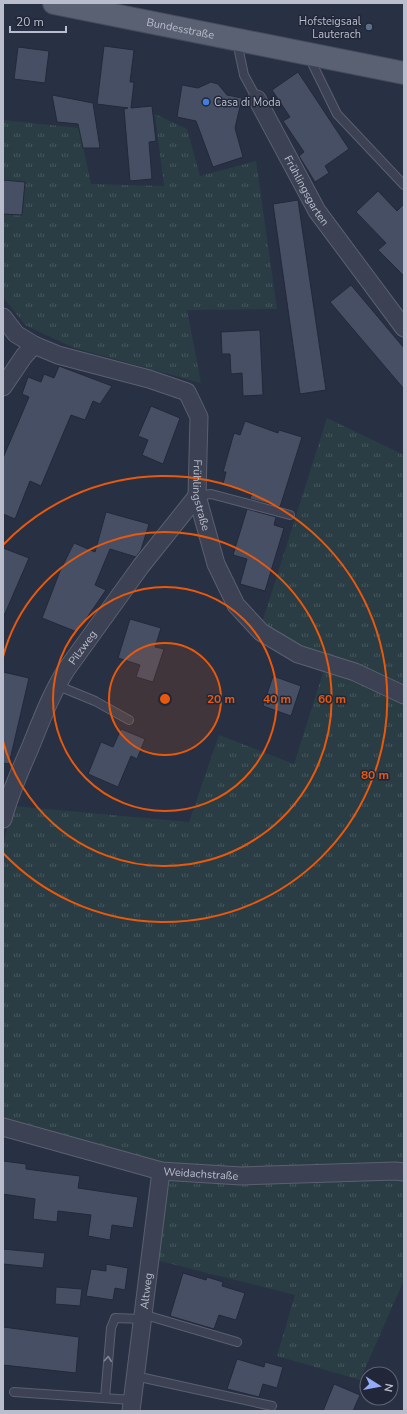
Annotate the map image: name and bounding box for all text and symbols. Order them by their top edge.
scale bar [10,8,66,34]
text: 20 m [16,14,44,30]
street label: Bundesstraße [145,14,216,42]
place label: Hofsteigsaal Lauterach [299,14,362,42]
marker: Hofsteigsaal Lauterach [364,22,374,32]
place label: Casa di Moda [214,95,281,110]
marker: Casa di Moda [201,97,211,107]
street label: Frühlingsgarten [281,153,333,228]
street label: Frühlingstraße [189,459,214,532]
street label: Pilzweg [65,627,100,668]
text: 20 m [207,691,235,707]
text: 40 m [263,691,291,707]
text: 60 m [318,691,346,707]
centre of rings [158,692,172,706]
text: 80 m [361,767,389,783]
street label: Weidachstraße [163,1164,239,1183]
street label: Altweg [136,1272,156,1310]
one-way arrow [104,1356,113,1362]
north arrow [359,1366,399,1406]
text: N [380,1382,396,1393]

